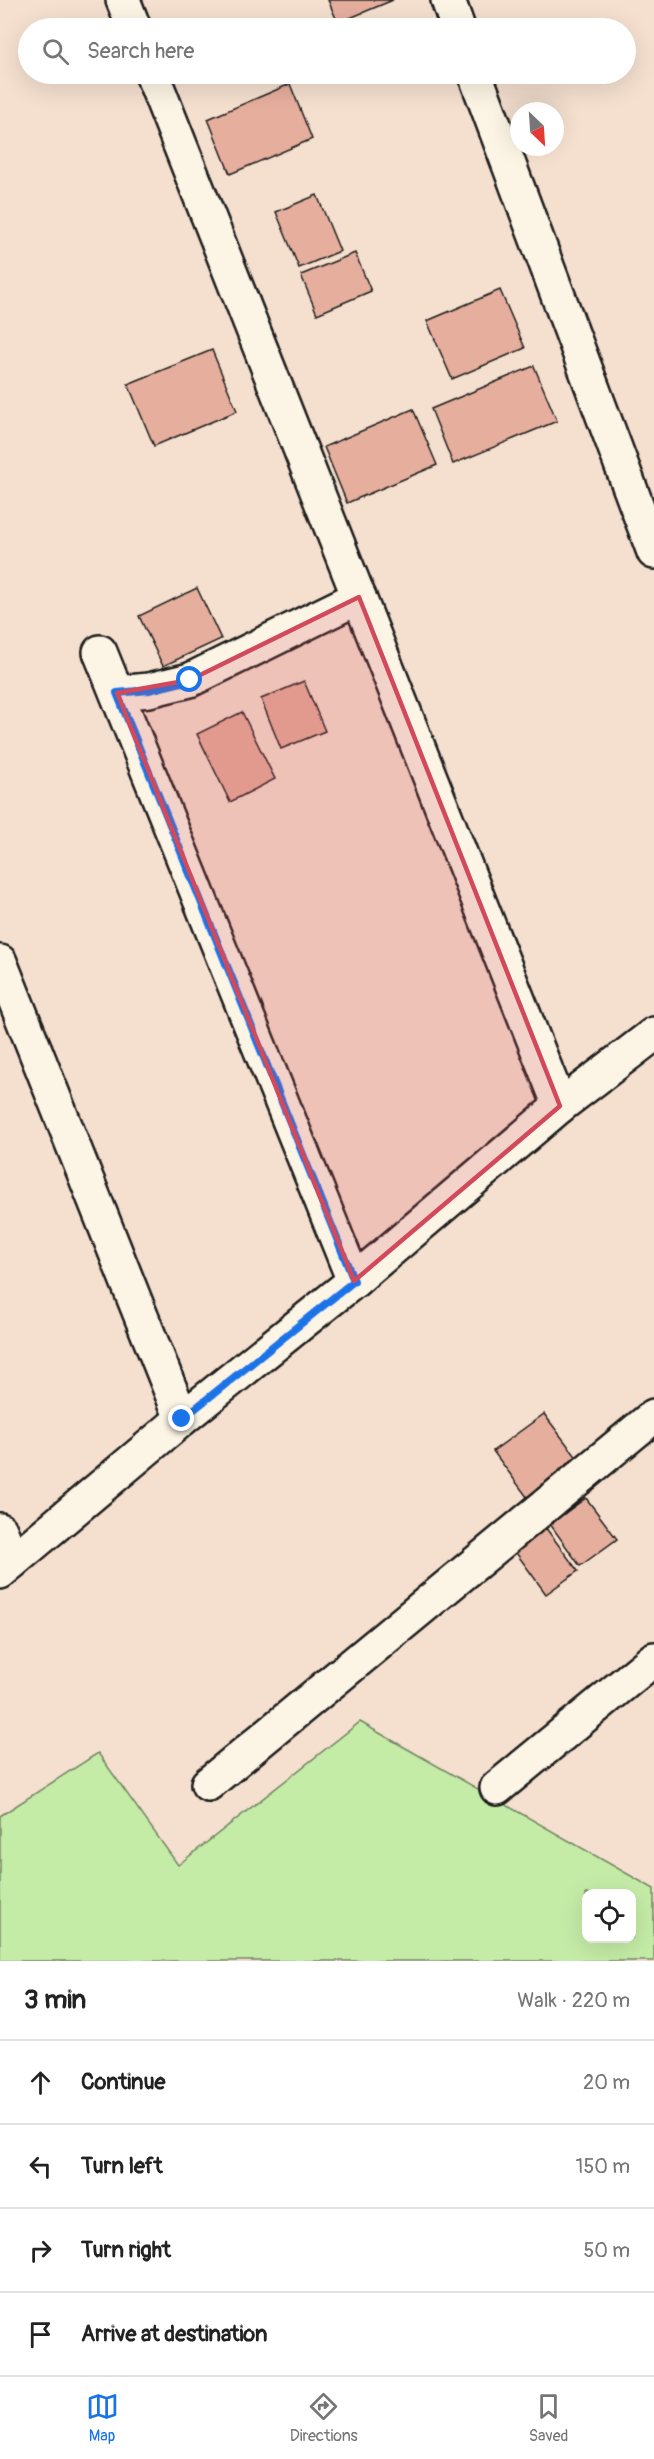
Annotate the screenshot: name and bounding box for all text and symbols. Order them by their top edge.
search box [18,18,636,84]
icon: search [39,35,72,68]
text: Search here [87,37,194,65]
north arrow [510,102,564,156]
route start [176,666,202,692]
route end [168,1405,194,1431]
map controls [582,1889,636,1943]
button: locate [582,1889,636,1943]
text: 3 min [24,1984,86,2016]
text: Walk · 220 m [517,1988,630,2013]
icon: ahead [24,2066,57,2099]
text: Continue [81,2068,165,2096]
text: 20 m [583,2070,630,2095]
icon: left [24,2150,57,2183]
text: Turn left [81,2152,163,2180]
text: 150 m [576,2154,630,2179]
icon: right [24,2234,57,2267]
text: Turn right [81,2236,171,2264]
text: 50 m [583,2238,630,2263]
icon: arrive [24,2318,57,2351]
text: Arrive at destination [81,2320,267,2348]
tab: Map [86,2390,119,2446]
tab: Directions [290,2390,358,2446]
tab: Saved [529,2390,568,2446]

